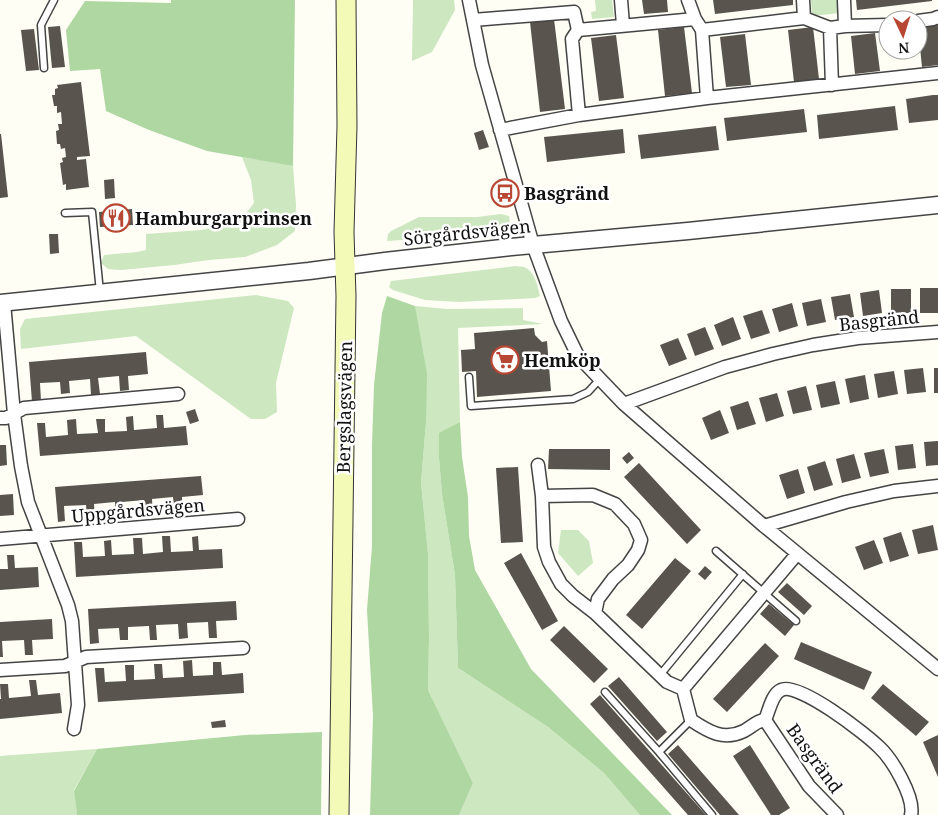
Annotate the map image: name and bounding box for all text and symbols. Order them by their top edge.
north arrow [878,10,928,60]
text: N [898,39,910,58]
bus stop icon: Basgränd [490,178,520,208]
place label: Basgränd [524,181,609,205]
restaurant icon: Hamburgarprinsen [101,203,131,233]
place label: Hamburgarprinsen [135,206,312,230]
street label: Sörgårdsvägen [402,213,532,251]
street label: Basgränd [838,304,920,336]
street label: Bergslagsvägen [331,340,357,474]
supermarket icon: Hemköp [490,345,520,375]
place label: Hemköp [524,348,601,372]
street label: Uppgårdsvägen [70,492,206,528]
street label: Basgränd [782,718,848,798]

